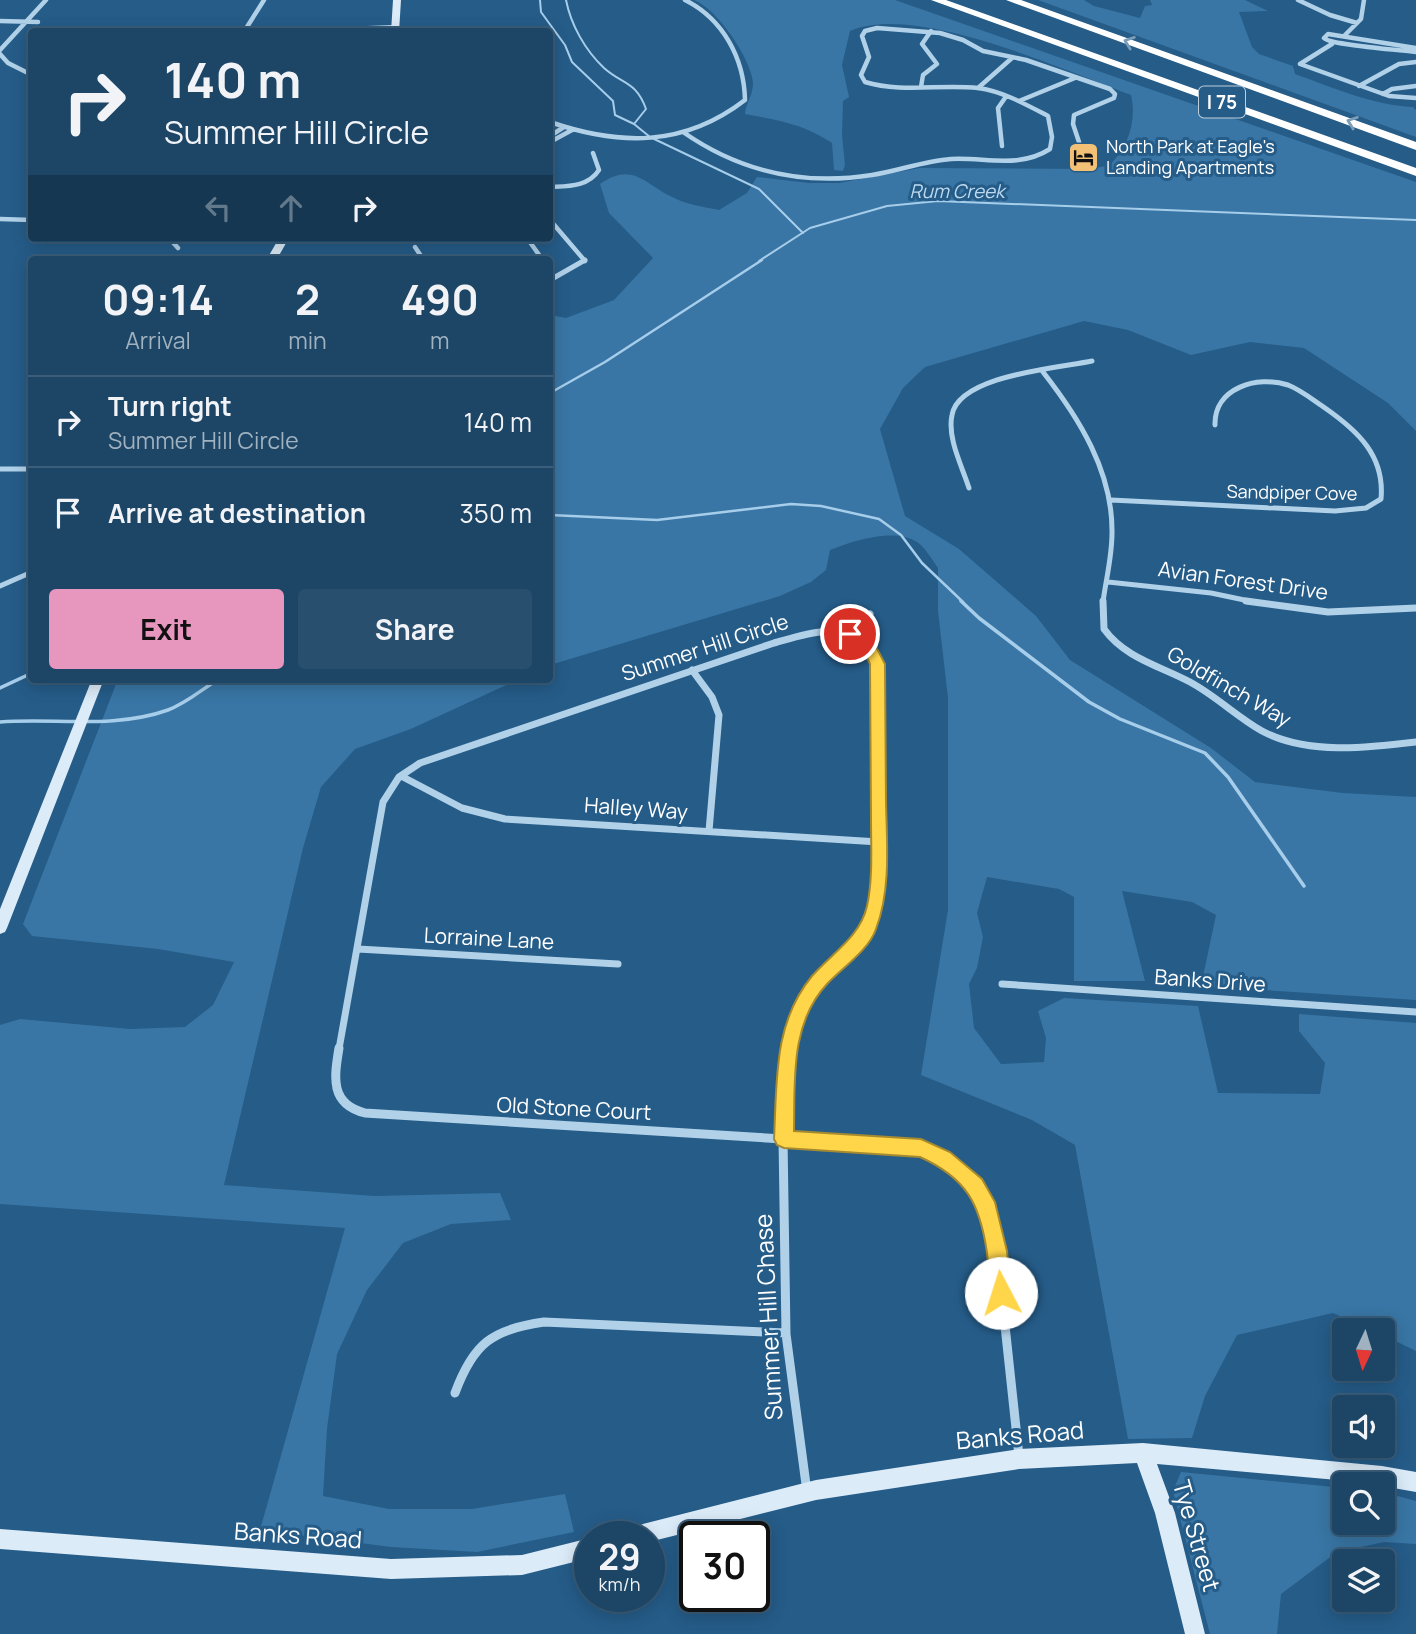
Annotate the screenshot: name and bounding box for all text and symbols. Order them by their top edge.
one-way arrow [1124,37,1136,51]
text: 140 m [164,46,301,113]
icon: right [49,56,140,147]
road number: I 75 [1199,86,1245,118]
text: Summer Hill Circle [164,110,429,154]
one-way arrow [1346,117,1358,131]
place label: North Park at Eagle's Landing Apartments [1106,134,1275,179]
hotel icon: North Park at Eagle's Landing Apartments [1066,140,1100,174]
water label: Rum Creek [909,178,1007,204]
icon: left [199,189,237,227]
icon: ahead [272,189,310,227]
icon: right [345,189,383,227]
text: 09:14 [102,270,214,328]
text: 2 [295,270,320,328]
text: 490 [401,270,479,328]
text: Arrival [125,324,191,356]
text: min [288,324,327,356]
text: m [430,324,450,356]
text: Turn right [108,388,232,424]
icon: right [49,403,87,441]
text: 140 m [463,404,532,440]
text: Summer Hill Circle [108,424,299,456]
street label: Sandpiper Cove [1226,479,1358,505]
icon: arrive [49,494,87,532]
text: Arrive at destination [108,495,366,531]
text: 350 m [459,495,532,531]
street label: Avian Forest Drive [1156,554,1330,606]
button: Exit [49,589,284,669]
button: Share [298,589,532,669]
pin [820,604,880,664]
street label: Summer Hill Circle [618,607,792,687]
icon: arrive [831,615,869,653]
street label: Goldfinch Way [1162,639,1297,733]
street label: Halley Way [583,790,689,826]
street label: Lorraine Lane [423,921,555,955]
street label: Banks Drive [1153,962,1267,998]
street label: Old Stone Court [496,1090,652,1126]
street label: Summer Hill Chase [746,1213,789,1421]
position arrow [964,1256,1038,1330]
north arrow [1332,1318,1395,1381]
map controls [1332,1318,1395,1612]
button: sound [1332,1395,1395,1458]
street label: Banks Road [955,1412,1085,1457]
button: search [1332,1472,1395,1535]
street label: Tye Street [1166,1476,1229,1595]
street label: Banks Road [233,1514,363,1555]
speed limit sign: 30 [679,1521,770,1612]
text: 29 [598,1533,641,1581]
button: layers [1332,1549,1395,1612]
text: km/h [599,1572,640,1596]

